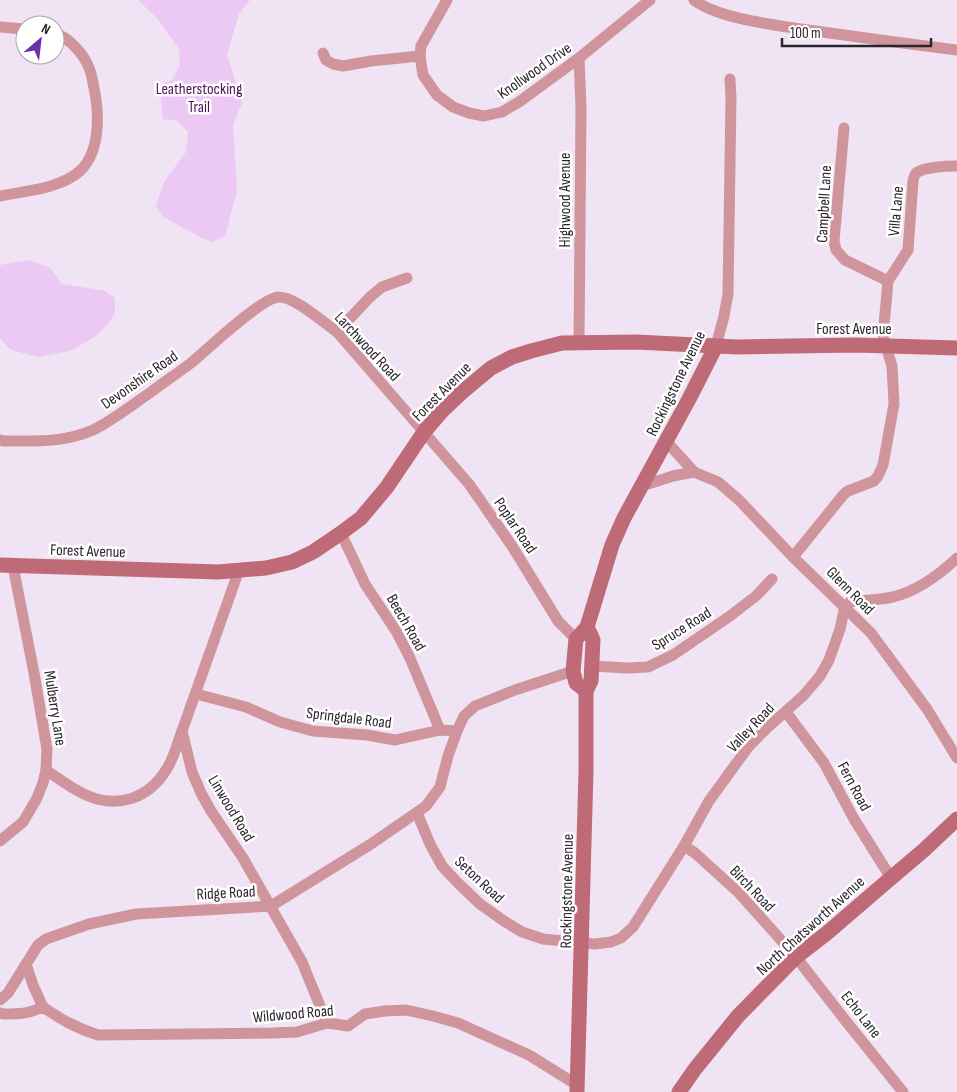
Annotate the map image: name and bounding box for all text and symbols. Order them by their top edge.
north arrow [15,15,65,65]
scale bar [782,15,931,47]
text: N [39,20,53,38]
text: 100 m [790,24,821,43]
street label: Knollwood Drive [494,39,576,104]
park label: Leatherstocking Trail [156,80,242,117]
street label: Highwood Avenue [556,153,575,247]
street label: Campbell Lane [813,165,836,243]
street label: Villa Lane [885,185,908,237]
street label: Larchwood Road [330,308,404,386]
street label: Forest Avenue [816,320,892,339]
street label: Rockingstone Avenue [643,328,710,439]
street label: Devonshire Road [98,347,182,414]
street label: Forest Avenue [409,359,475,425]
street label: Poplar Road [489,494,540,557]
street label: Forest Avenue [50,541,126,562]
street label: Glenn Road [822,563,878,619]
street label: Beech Road [382,591,430,655]
street label: Spruce Road [648,604,715,655]
street label: Mulberry Lane [39,669,70,747]
street label: Valley Road [724,699,779,757]
street label: Springdale Road [305,704,392,733]
street label: Fern Road [833,759,874,815]
street label: Linwood Road [204,772,258,845]
street label: Rockingstone Avenue [557,834,578,949]
street label: Seton Road [450,852,508,908]
street label: Birch Road [725,862,779,916]
street label: North Chatsworth Avenue [753,873,869,980]
street label: Ridge Road [196,882,256,905]
street label: Echo Lane [837,988,885,1042]
street label: Wildwood Road [252,1001,334,1027]

